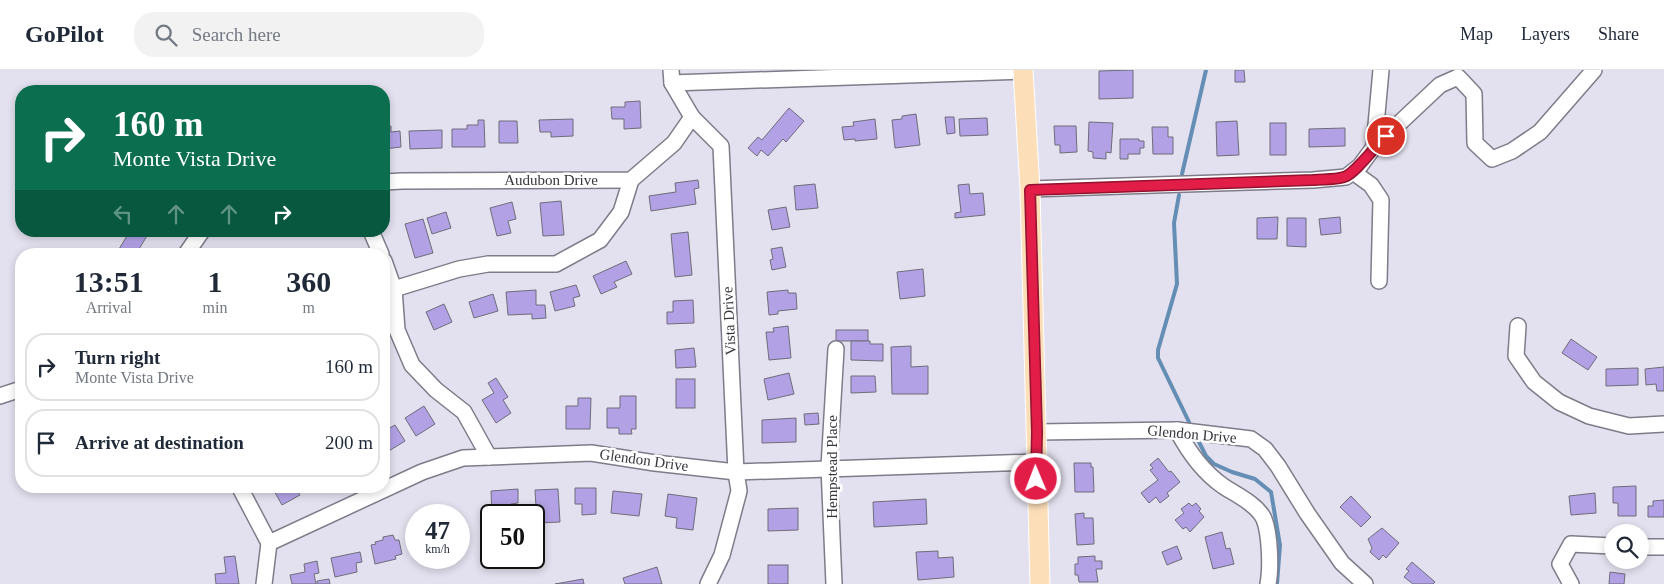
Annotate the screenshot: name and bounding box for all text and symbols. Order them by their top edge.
search box [134,12,484,57]
text: GoPilot [25,21,104,47]
icon: search [152,21,180,49]
text: Search here [192,24,281,45]
text: Map [1460,24,1493,44]
text: Layers [1521,24,1570,44]
text: Share [1598,24,1639,44]
icon: right [30,105,95,170]
text: 160 m [113,105,203,144]
pin [1365,115,1407,157]
icon: arrive [1372,122,1400,150]
text: Monte Vista Drive [113,146,276,171]
street label: Audubon Drive [504,172,598,188]
icon: left [109,200,137,228]
icon: ahead [162,200,190,228]
icon: ahead [215,200,243,228]
icon: right [268,200,296,228]
text: 13:51 [74,265,144,298]
text: 1 [207,265,222,298]
text: 360 [286,265,331,298]
street label: Vista Drive [719,286,739,356]
text: Arrival [86,299,132,316]
text: min [203,299,227,316]
text: m [302,299,315,316]
text: Turn right [75,347,160,368]
icon: right [32,353,60,381]
text: 160 m [325,356,373,377]
text: Monte Vista Drive [75,369,194,386]
street label: Hempstead Place [824,415,840,519]
street label: Glendon Drive [1147,422,1238,446]
icon: arrive [32,429,60,457]
text: Arrive at destination [75,432,244,453]
text: 200 m [325,432,373,453]
street label: Glendon Drive [599,446,690,474]
position arrow [1009,452,1061,504]
speed limit sign: 50 [480,504,545,569]
text: 47 [425,517,450,544]
map controls [1604,524,1649,569]
button: search [1604,524,1649,569]
text: km/h [425,542,450,556]

